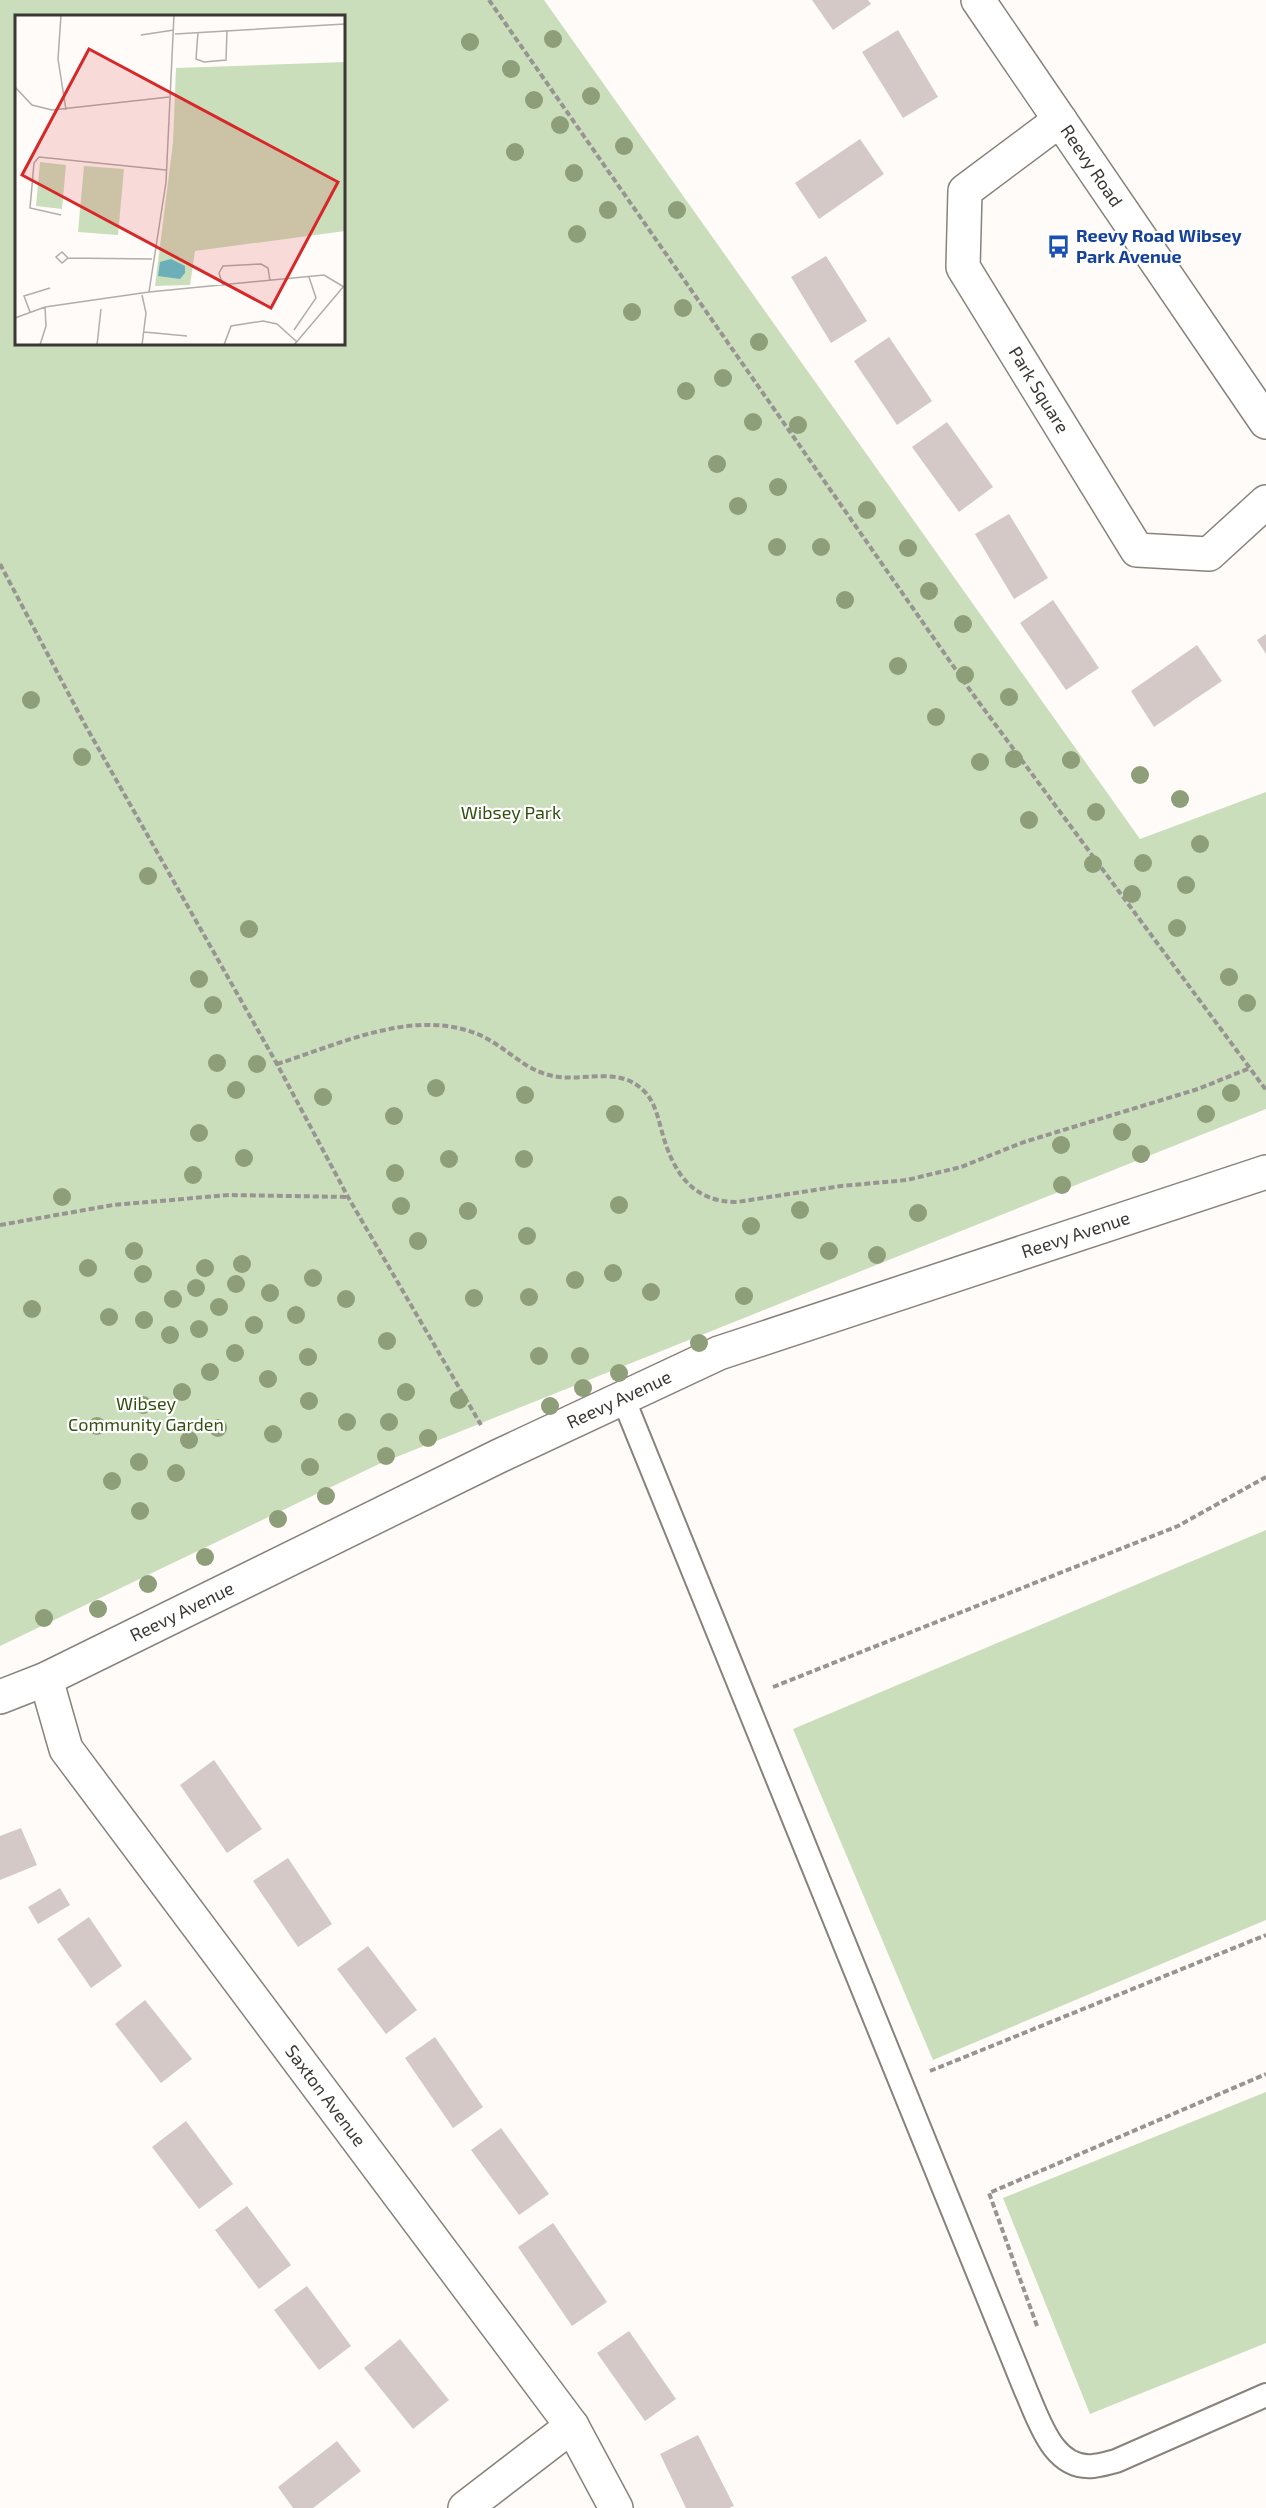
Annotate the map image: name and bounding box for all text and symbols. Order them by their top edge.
inset map [15,15,345,345]
street label: Reevy Road [1056,120,1128,211]
place label: Reevy Road Wibsey Park Avenue [1076,224,1242,267]
bus stop icon: Reevy Road Wibsey Park Avenue [1045,233,1071,259]
street label: Park Square [1004,342,1074,437]
park label: Wibsey Park [461,801,561,823]
street label: Reevy Avenue [1018,1206,1133,1262]
street label: Reevy Avenue [563,1365,675,1433]
park label: Wibsey Community Garden [68,1392,224,1435]
street label: Reevy Avenue [126,1576,237,1646]
street label: Saxton Avenue [281,2040,371,2150]

